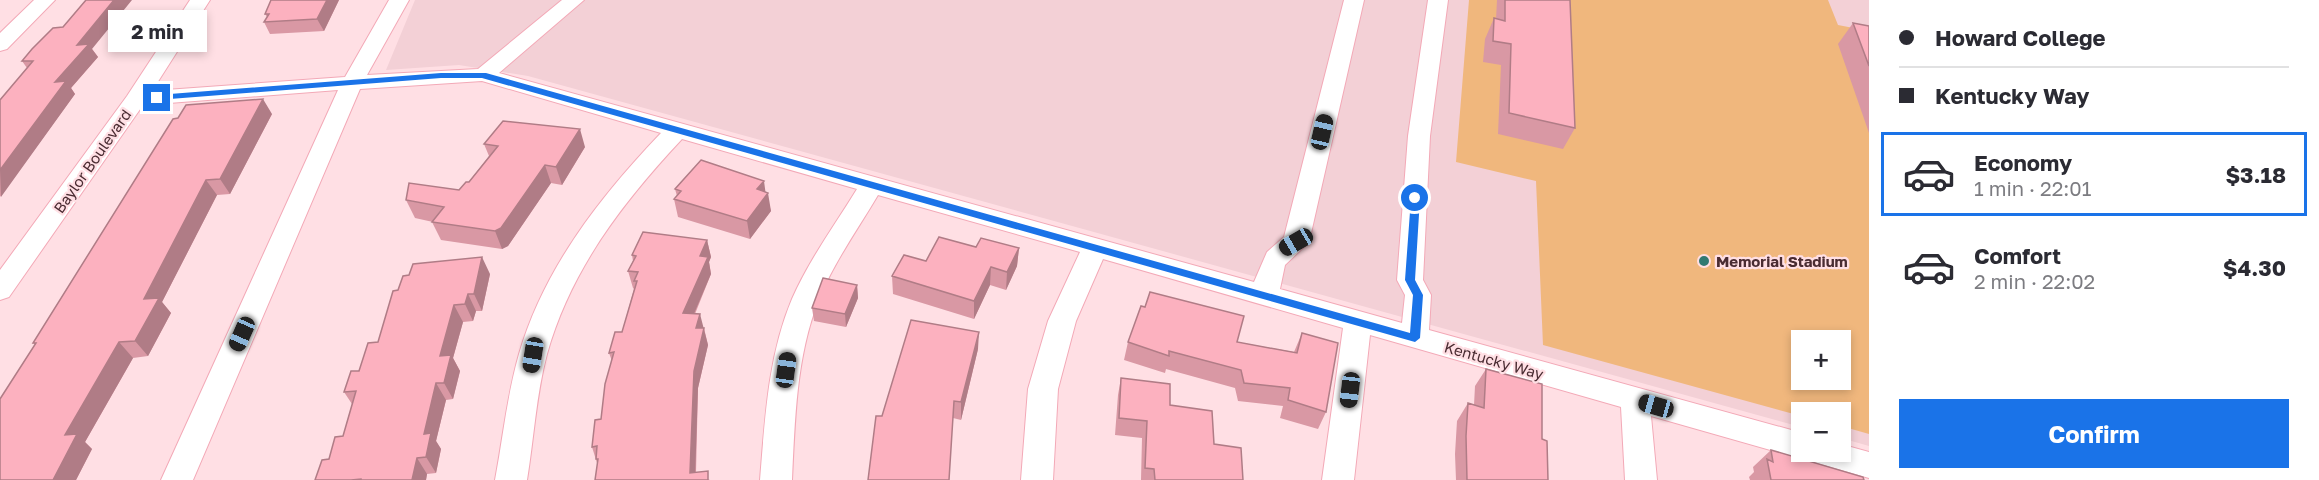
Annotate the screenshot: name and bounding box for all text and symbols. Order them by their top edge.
callout: 2 min [108,11,207,53]
text: 2 min [131,19,184,43]
text: Howard College [1935,24,2106,51]
text: Kentucky Way [1935,82,2090,109]
route end [143,84,170,111]
street label: Baylor Boulevard [50,106,134,216]
car [1309,112,1335,152]
icon: car [1902,147,1956,201]
text: Economy [1974,149,2072,176]
text: $3.18 [2225,161,2286,188]
text: 1 min · 22:01 [1974,176,2091,200]
route start [1401,184,1428,211]
car [1276,225,1316,259]
icon: car [1902,240,1956,294]
text: Comfort [1974,242,2061,269]
place label: Memorial Stadium [1716,252,1848,270]
marker: Memorial Stadium [1697,254,1711,268]
text: $4.30 [2223,254,2286,281]
text: 2 min · 22:02 [1974,269,2095,293]
car [226,314,258,354]
map controls [1791,330,1851,462]
button: + [1791,330,1851,390]
car [521,336,545,374]
street label: Kentucky Way [1442,337,1546,383]
car [775,351,797,389]
car [1339,371,1361,409]
car [1636,392,1676,420]
button: Confirm [1899,399,2289,468]
button: − [1791,402,1851,462]

